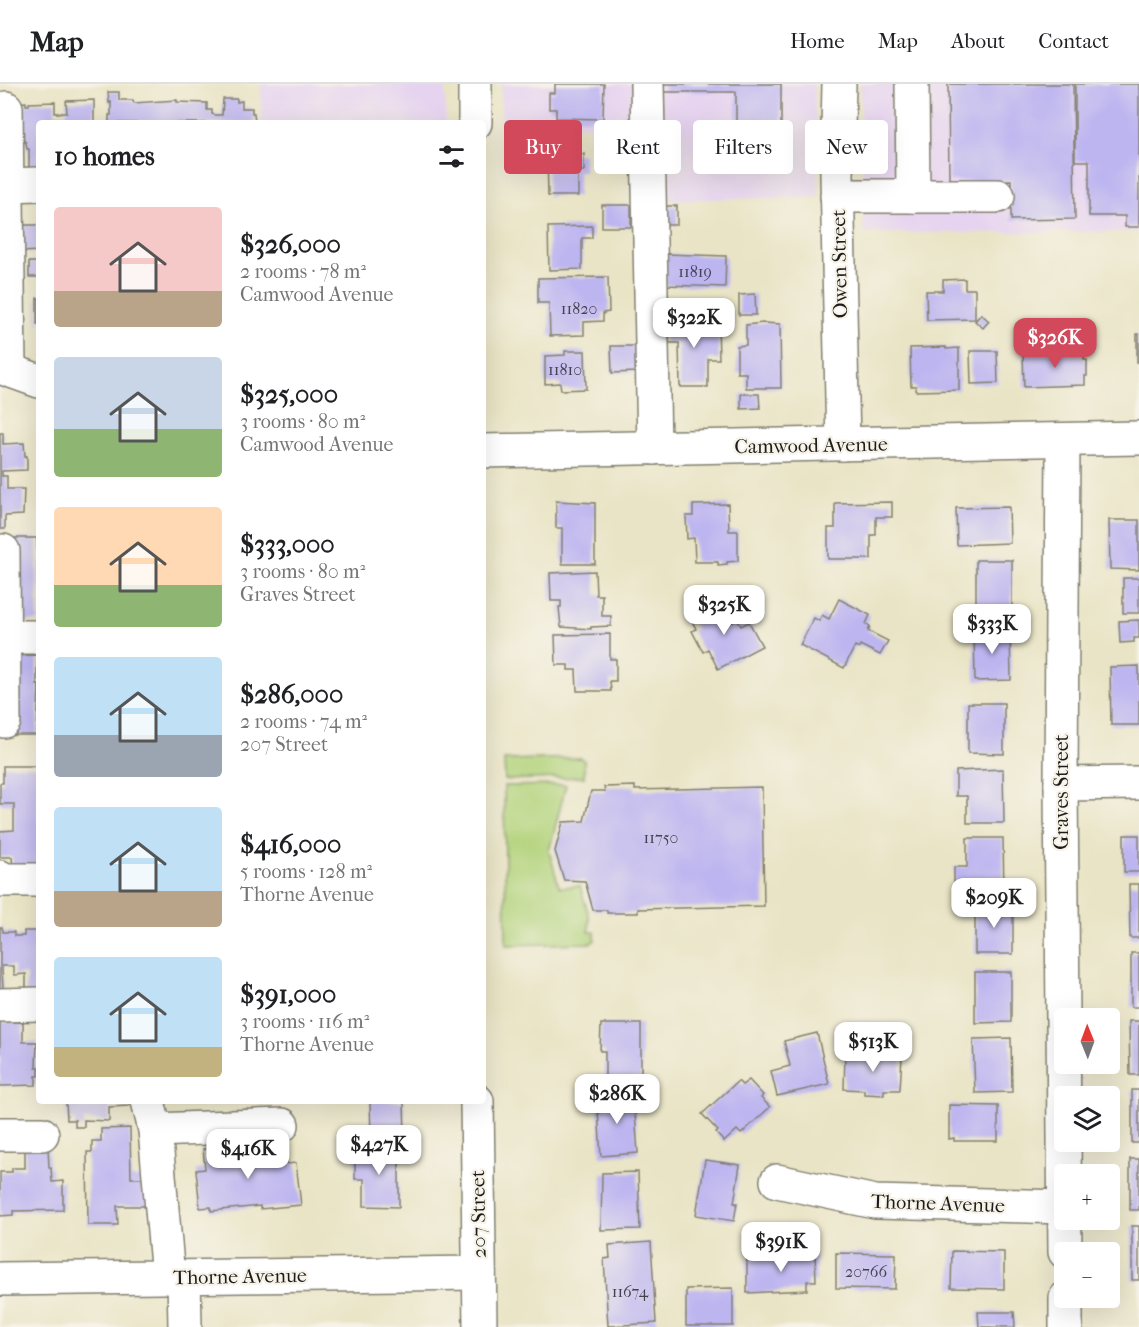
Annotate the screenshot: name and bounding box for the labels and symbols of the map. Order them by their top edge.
street label: Owen Street [827,209,852,319]
house number: 11819 [678,262,712,281]
pin: $322K [652,298,736,349]
house number: 11820 [561,299,597,318]
pin: $326K [1013,318,1097,369]
house number: 11810 [548,360,582,379]
street label: Camwood Avenue [734,433,888,458]
pin: $325K [682,585,766,636]
pin: $333K [950,604,1034,655]
street label: Graves Street [1050,734,1073,850]
house number: 11750 [644,828,678,847]
pin: $209K [952,878,1036,929]
north arrow [1054,1008,1120,1074]
pin: $513K [831,1022,915,1073]
pin: $286K [575,1074,659,1125]
pin: $427K [337,1125,421,1176]
pin: $416K [206,1129,290,1180]
street label: 207 Street [466,1170,491,1258]
street label: Thorne Avenue [871,1190,1005,1217]
pin: $391K [739,1222,823,1273]
house number: 20766 [845,1262,887,1281]
street label: Thorne Avenue [173,1264,307,1289]
house number: 11674 [612,1282,649,1301]

